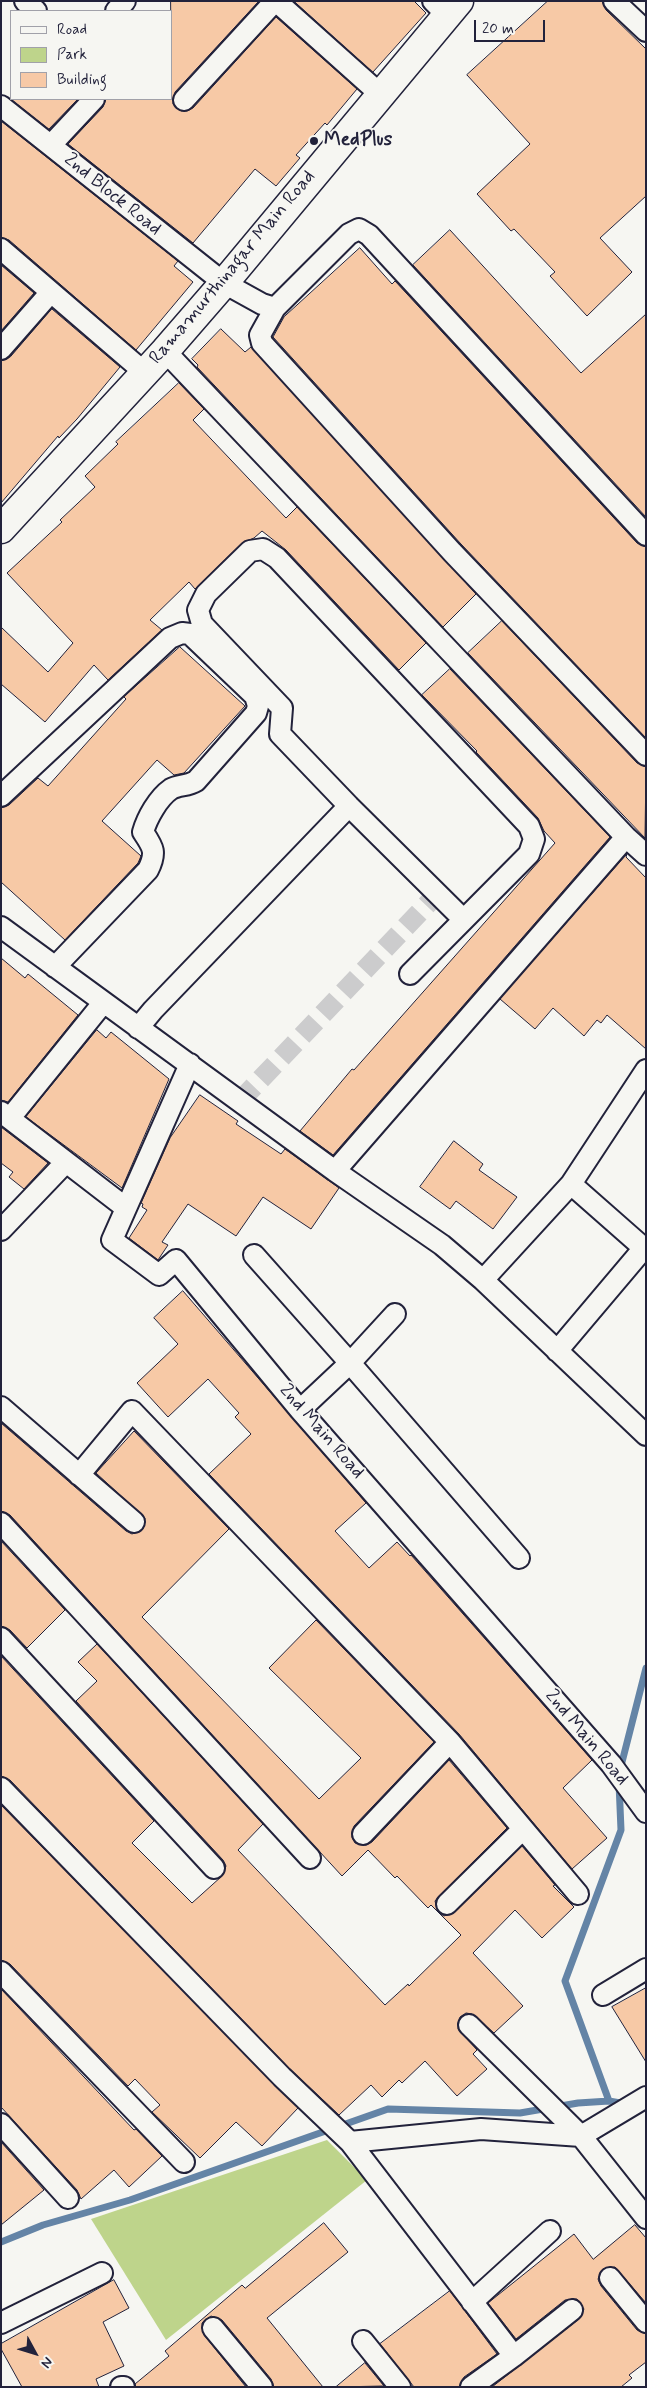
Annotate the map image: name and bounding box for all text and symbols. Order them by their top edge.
legend [10,10,172,100]
scale bar [477,10,548,42]
text: 20 m [482,19,514,39]
text: Road [57,20,87,40]
text: Park [57,45,87,65]
text: Building [57,70,107,90]
place label: MedPlus [324,130,392,152]
marker: MedPlus [308,135,320,147]
street label: 2nd Block Road [59,149,165,241]
street label: Ramamurthinagar Main Road [145,166,321,370]
street label: 2nd Main Road [274,1380,368,1484]
street label: 2nd Main Road [539,1685,633,1791]
north arrow [10,2328,60,2378]
text: N [37,2353,57,2372]

